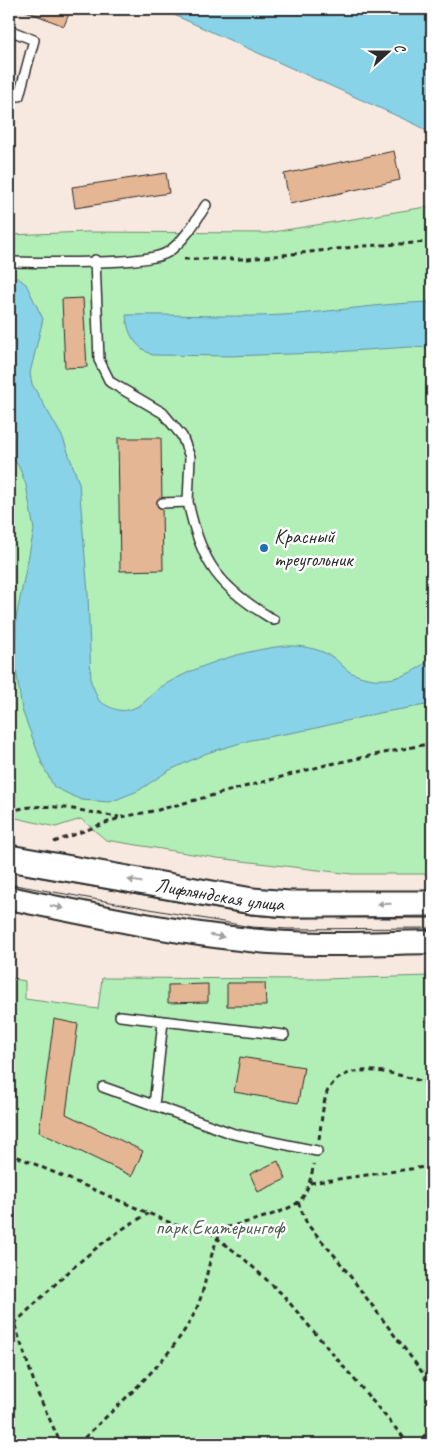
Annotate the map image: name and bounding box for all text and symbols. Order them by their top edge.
north arrow [364,28,414,78]
text: С [391,41,410,56]
place label: Красный треугольник [274,524,354,572]
marker: Красный треугольник [258,542,270,554]
street label: Лифляндская улица [154,872,286,916]
one-way arrow [128,877,143,885]
one-way arrow [375,901,391,909]
one-way arrow [49,903,64,911]
one-way arrow [209,932,225,940]
park label: парк Екатерингоф [156,1215,286,1240]

